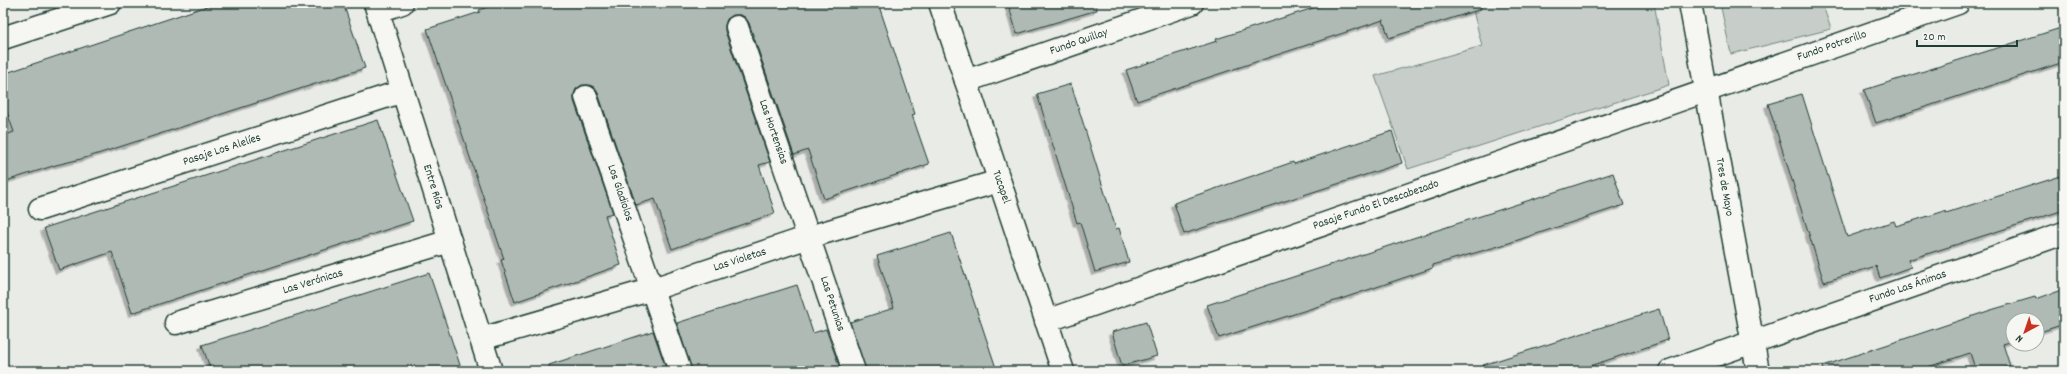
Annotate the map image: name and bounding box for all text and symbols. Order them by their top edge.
scale bar [1917,22,2017,48]
street label: Fundo Quillay [1048,24,1111,60]
street label: Fundo Potrerillo [1795,26,1869,66]
text: 20 m [1923,29,1946,46]
street label: Las Hortensias [754,97,792,167]
street label: Pasaje Los Alelíes [181,129,263,171]
street label: Tres de Mayo [1711,157,1737,217]
street label: Entre Ríos [418,162,448,212]
street label: Los Gladiolos [602,162,638,224]
street label: Tucapel [987,168,1015,206]
street label: Pasaje Fundo El Descabezado [1311,175,1441,235]
street label: Las Violetas [711,243,769,277]
street label: Las Verónicas [281,265,345,299]
street label: Fundo Las Ánimas [1867,266,1949,308]
street label: Las Petunias [815,274,849,334]
north arrow [2005,312,2045,352]
text: N [2012,330,2027,346]

